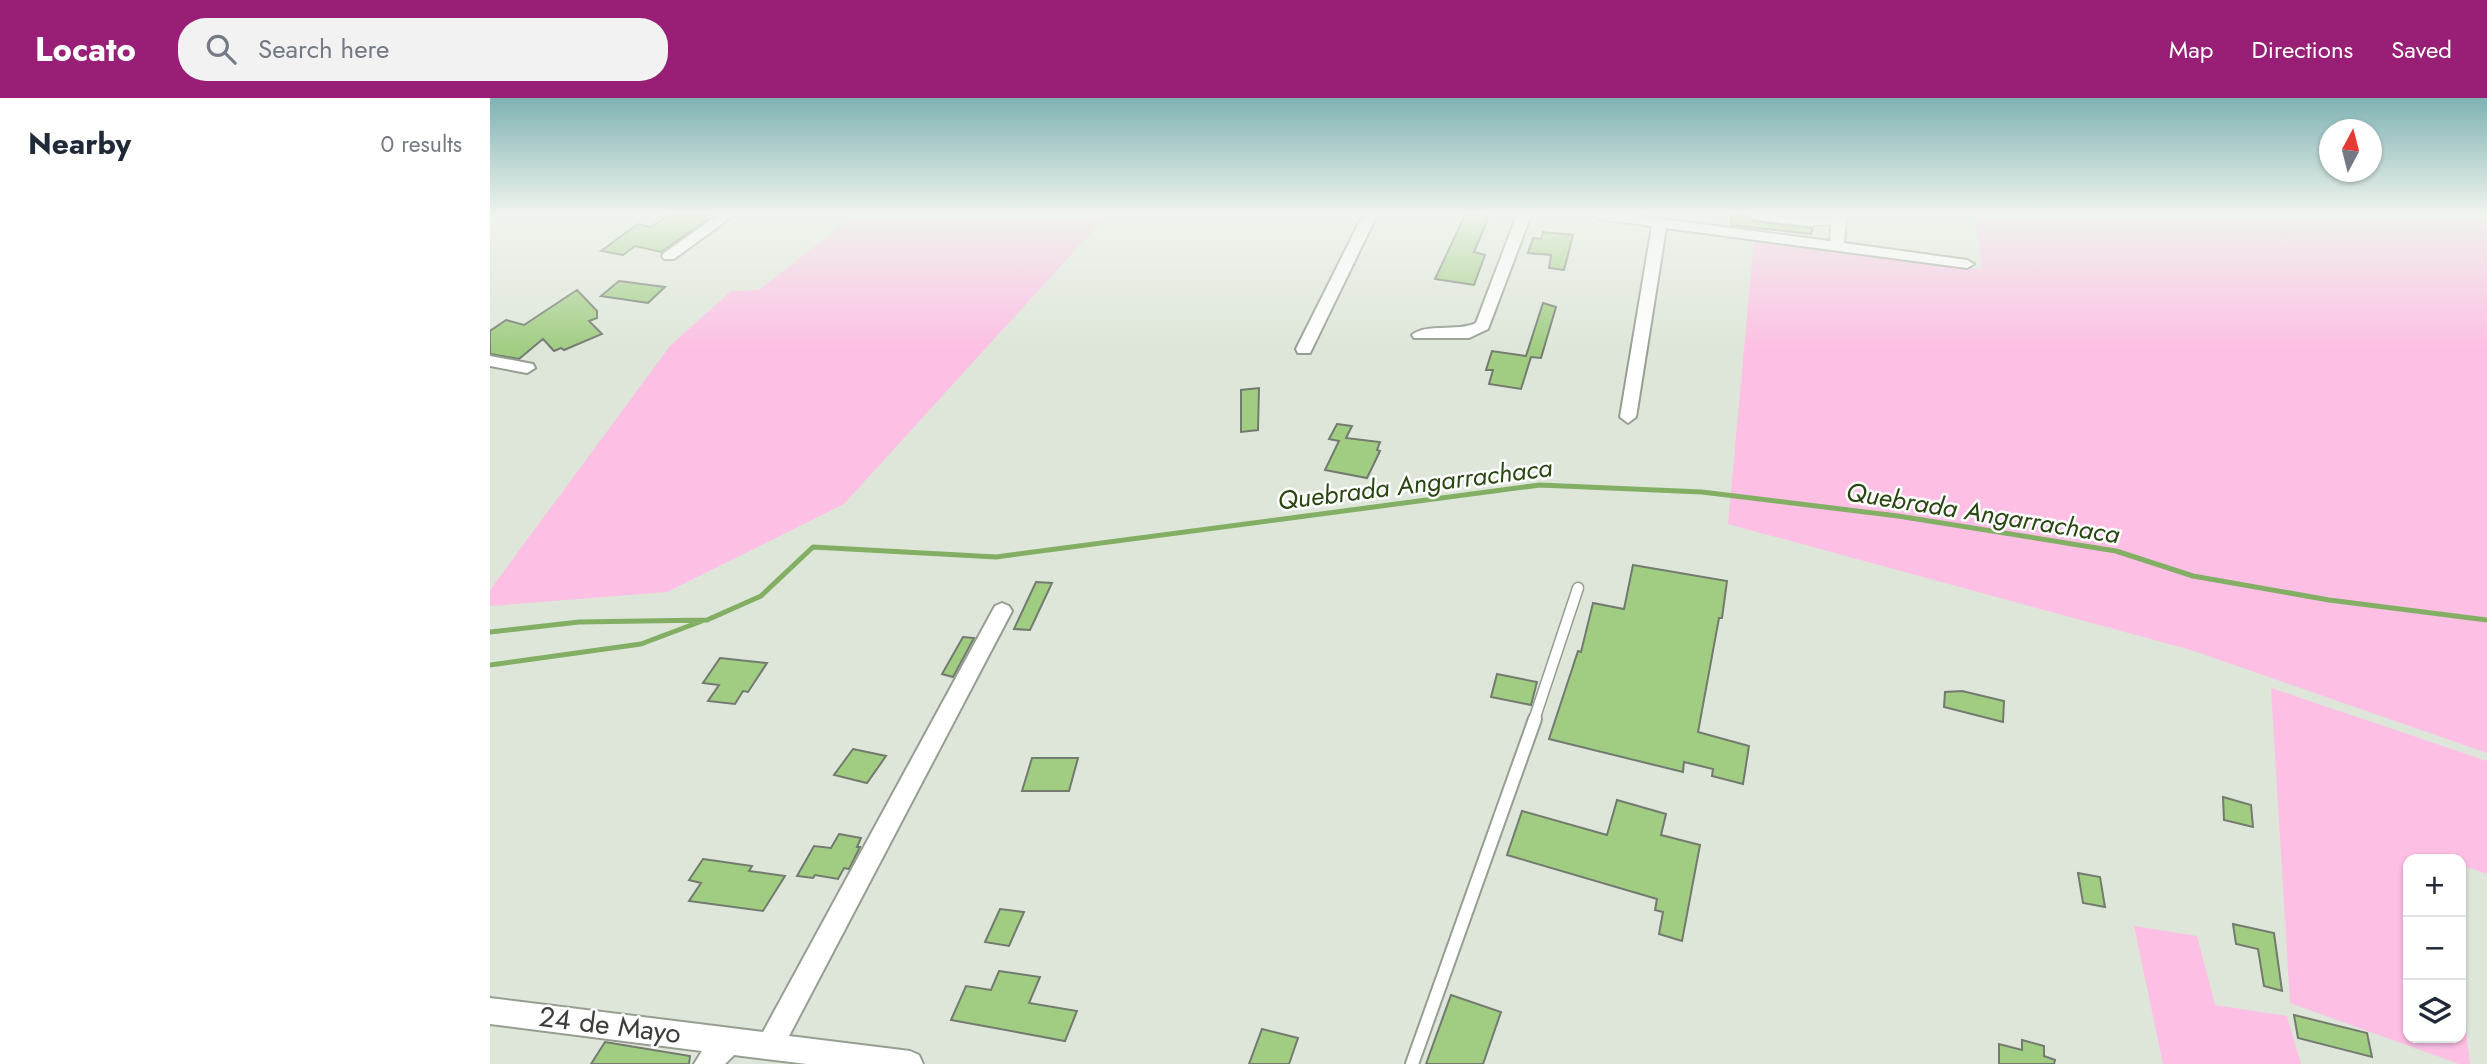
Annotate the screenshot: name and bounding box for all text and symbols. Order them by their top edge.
search box [178,18,668,81]
text: Locato [35,26,136,73]
icon: search [202,30,240,68]
text: Search here [258,30,389,68]
text: Map [2169,32,2214,67]
text: Directions [2252,32,2353,67]
text: Saved [2391,32,2452,67]
north arrow [2319,119,2382,182]
text: Nearby [28,122,131,165]
text: 0 results [380,127,462,161]
water label: Quebrada Angarrachaca [1275,448,1555,520]
water label: Quebrada Angarrachaca [1843,473,2123,553]
map controls [2403,854,2466,1043]
button: + [2403,854,2466,917]
button: − [2403,917,2466,980]
button: layers [2403,980,2466,1043]
street label: 24 de Mayo [537,996,683,1054]

